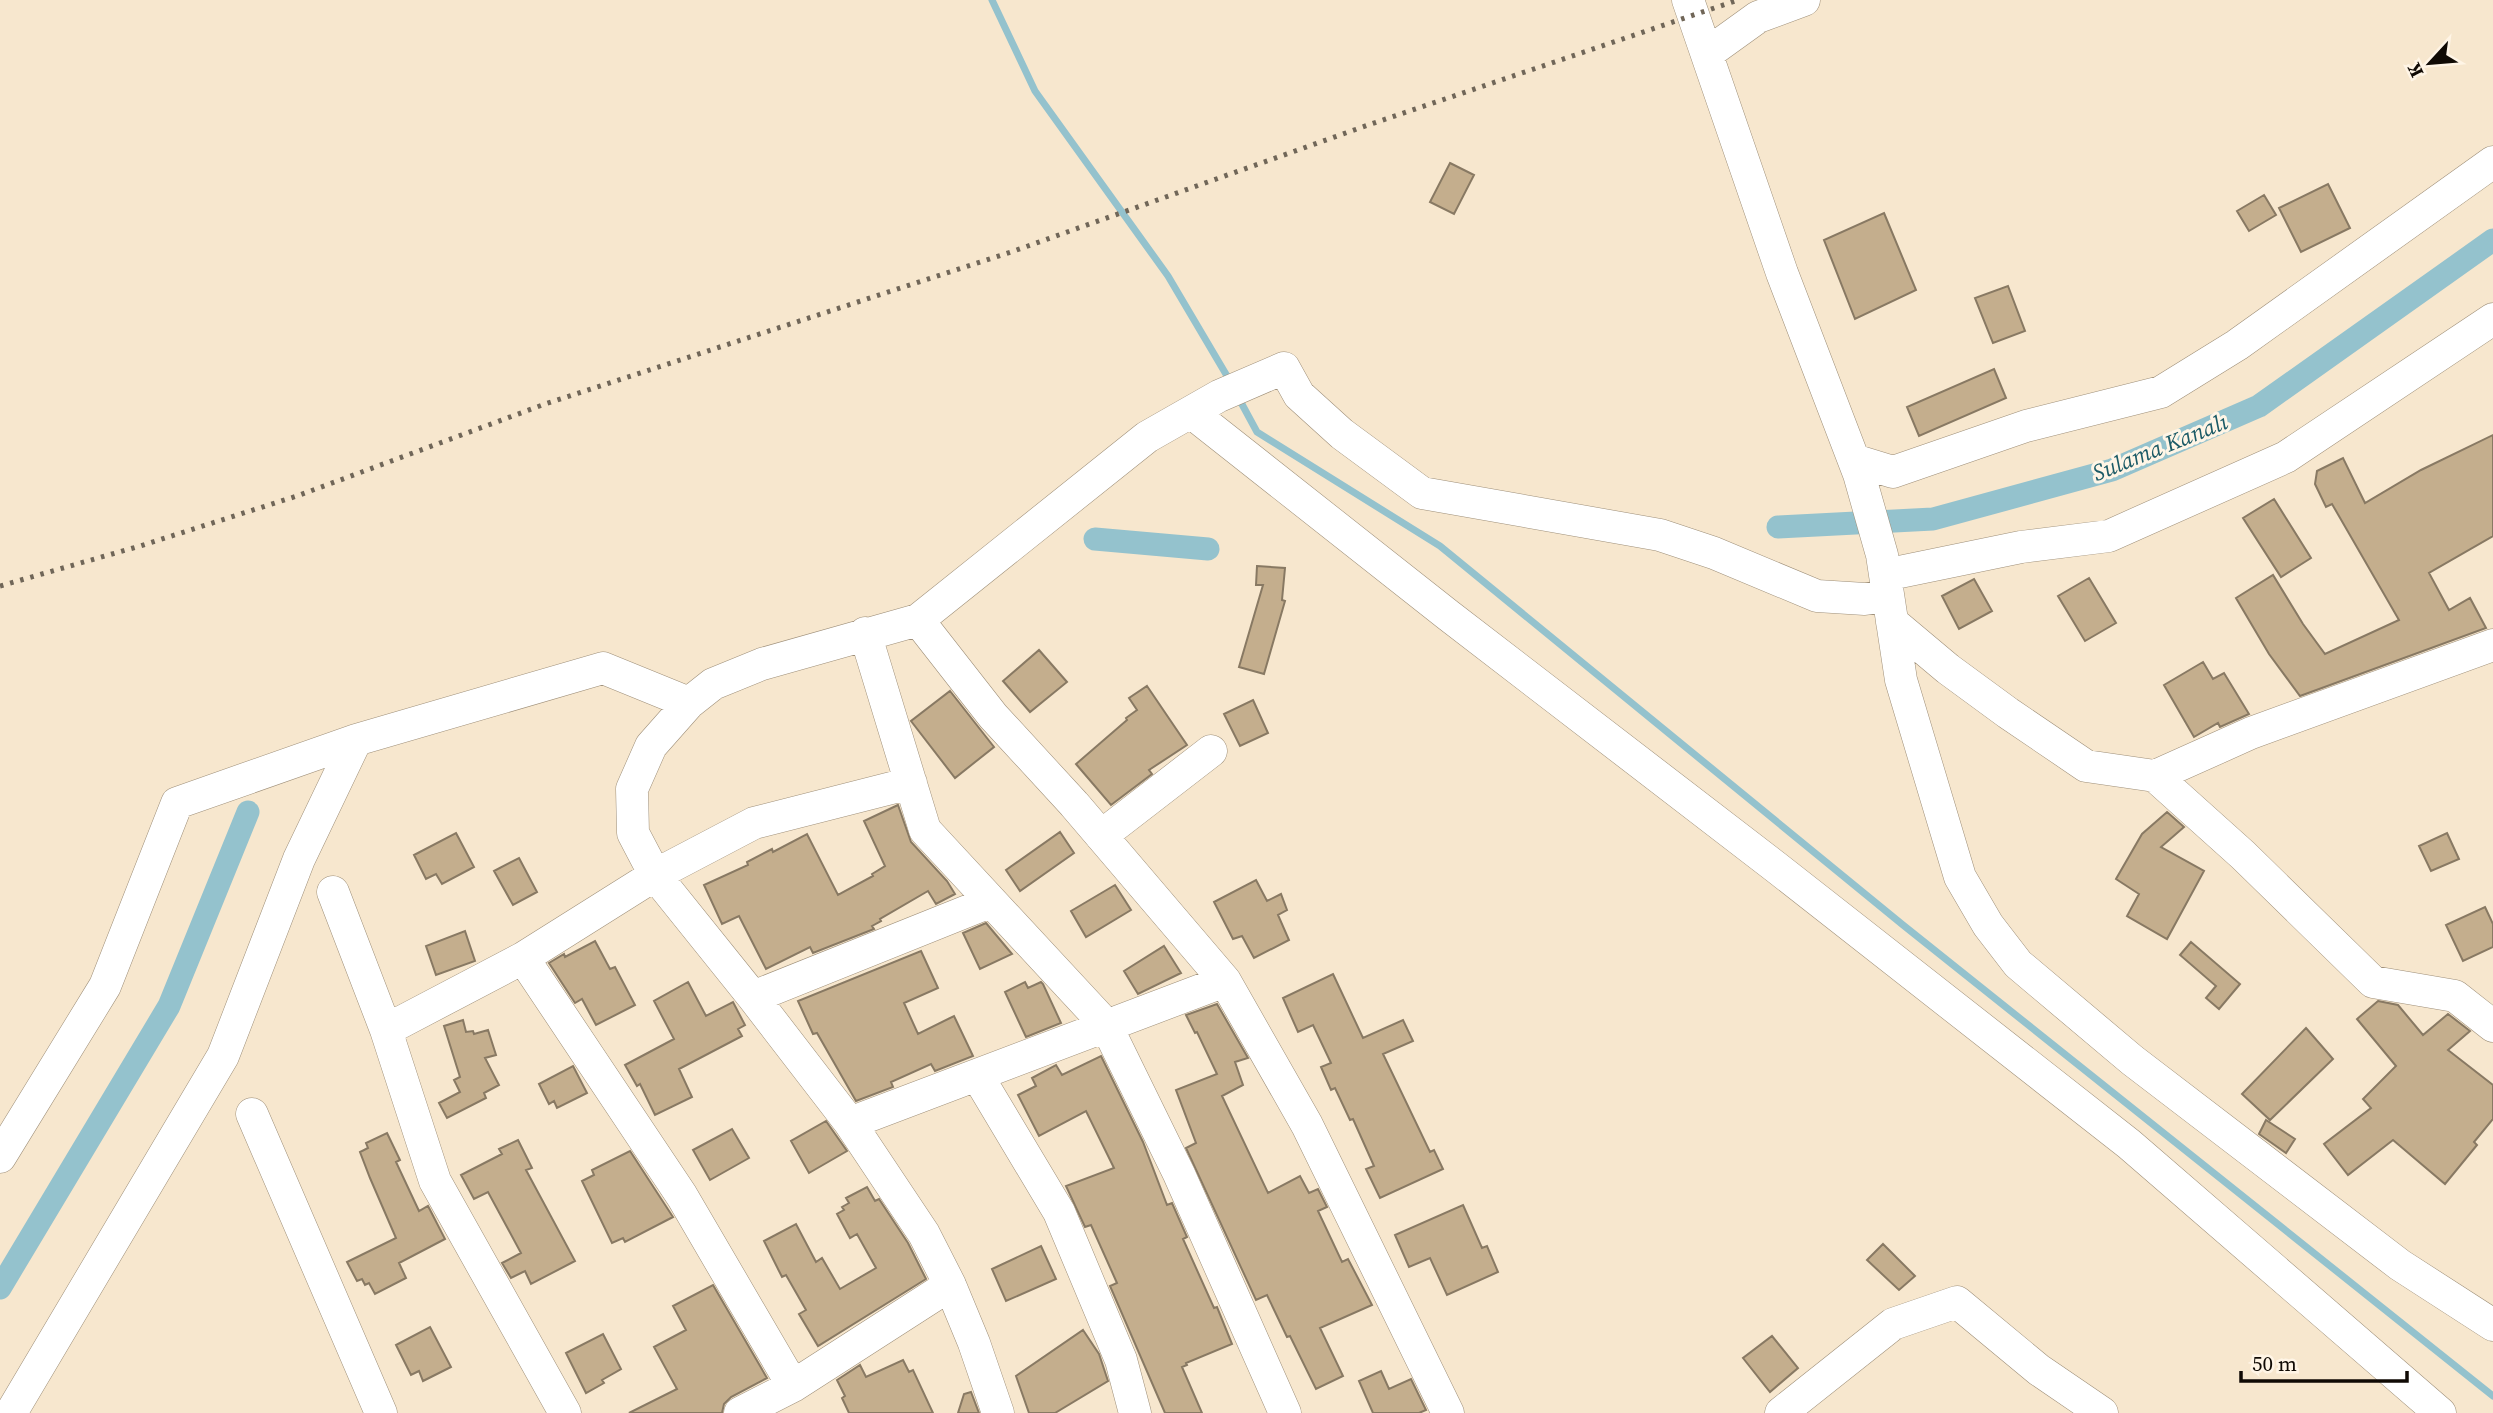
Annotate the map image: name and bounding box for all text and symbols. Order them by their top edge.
north arrow [2395,28,2465,98]
text: K [2400,58,2429,82]
water label: Sulama Kanalı [2087,405,2233,489]
scale bar [2241,1340,2407,1384]
text: 50 m [2252,1349,2297,1378]

